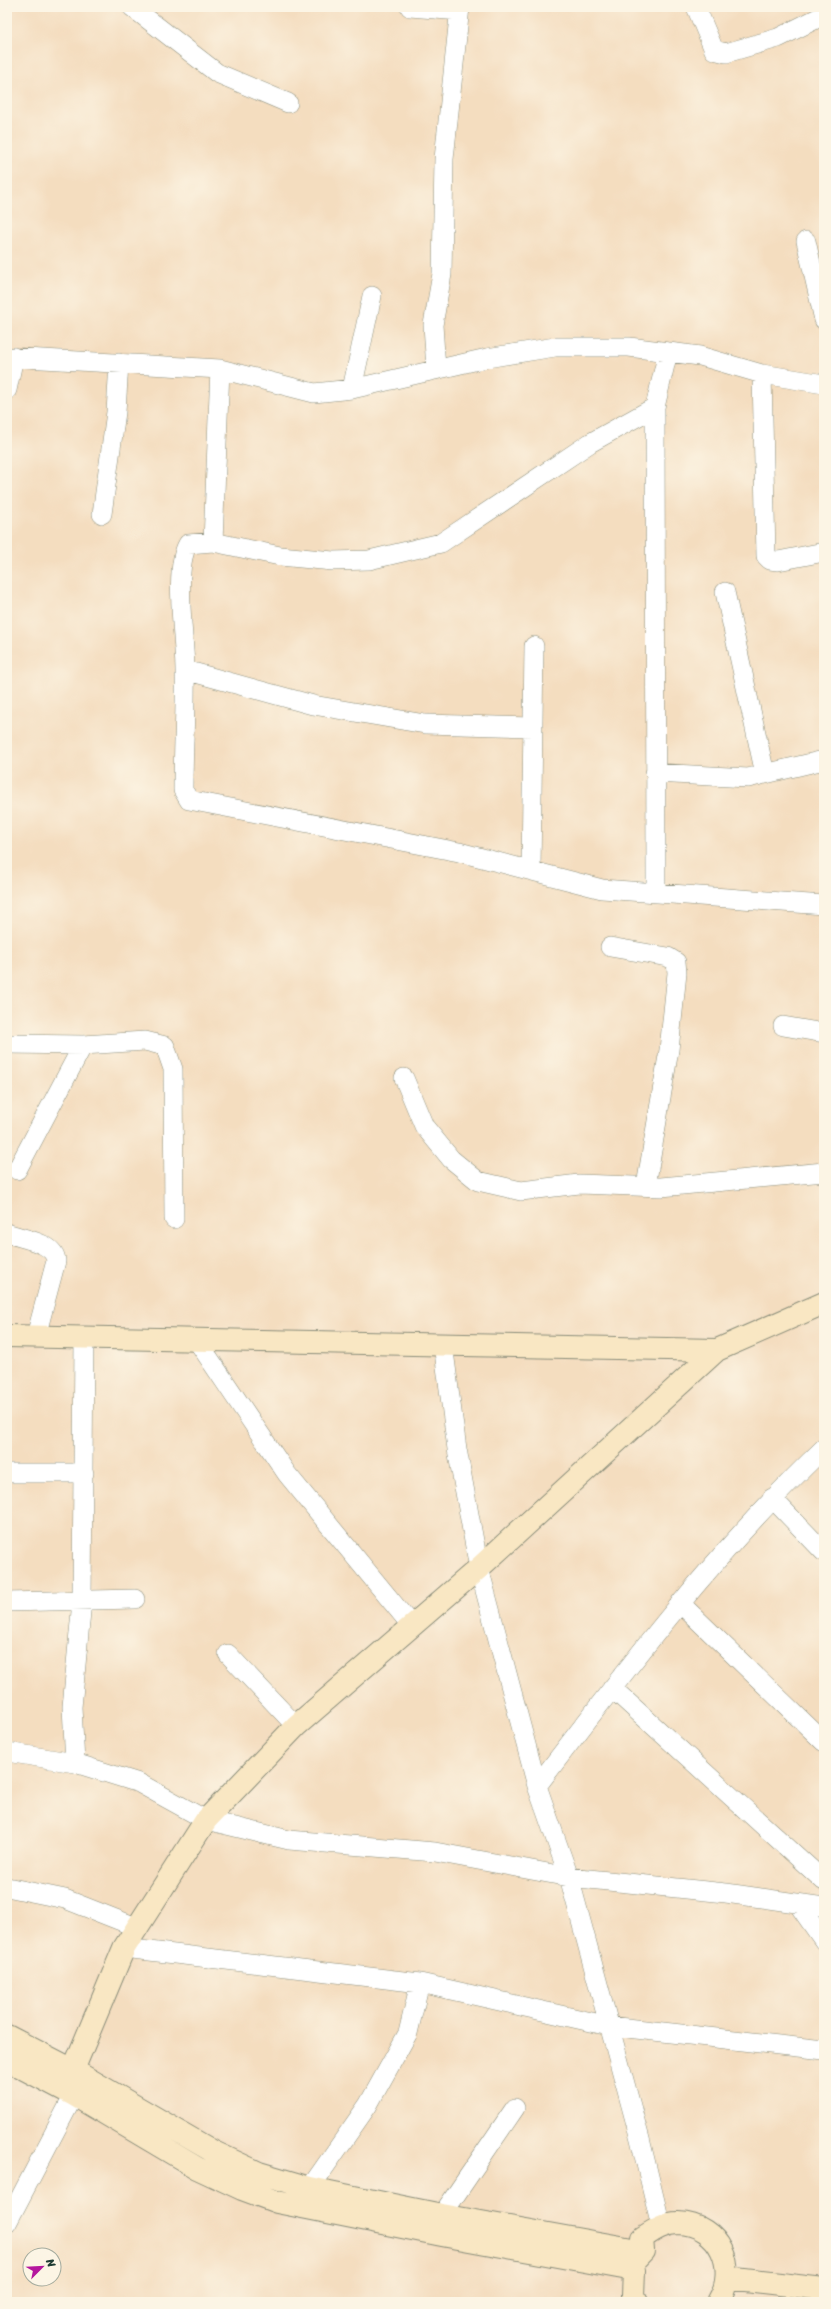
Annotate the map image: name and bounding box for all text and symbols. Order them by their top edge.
north arrow [22,2247,62,2287]
text: N [40,2255,61,2271]

